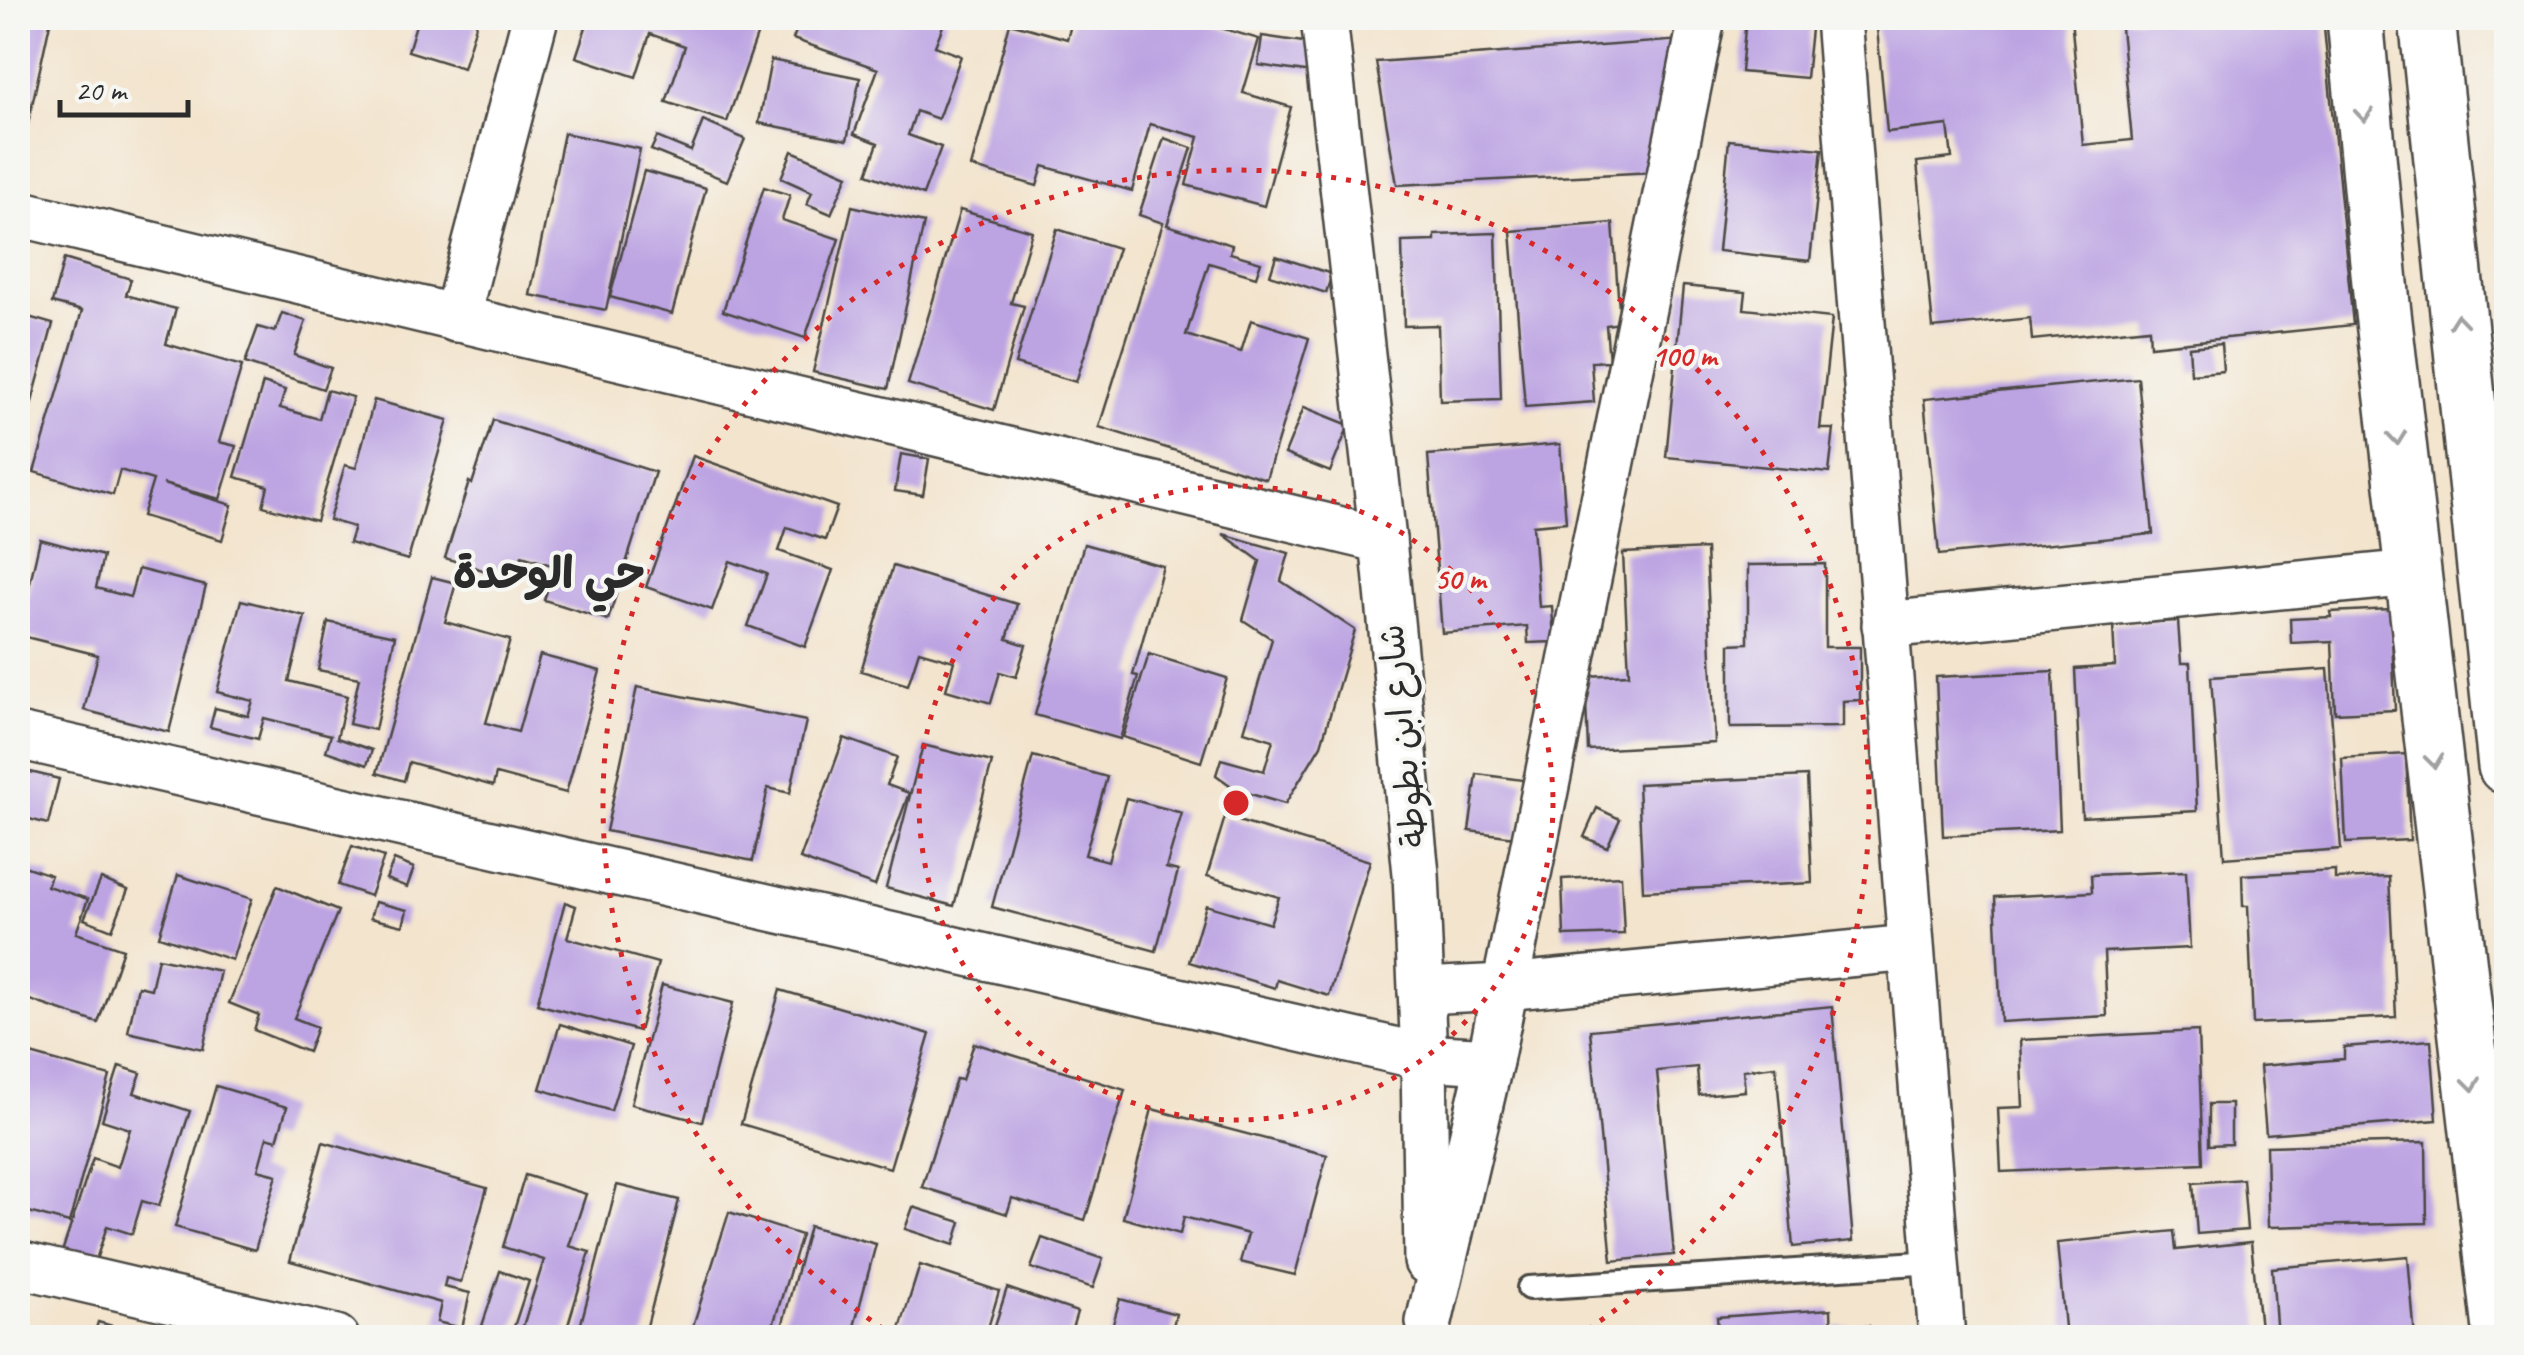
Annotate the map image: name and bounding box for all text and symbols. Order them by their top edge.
scale bar [60,55,188,117]
text: 20 m [75,71,128,109]
one-way arrow [2353,107,2374,123]
one-way arrow [2448,312,2469,328]
text: 100 m [1652,337,1719,375]
one-way arrow [2386,430,2407,446]
district label: حي الوحدة [453,545,645,613]
text: 50 m [1435,560,1488,598]
street label: شارع ابن بطوطة [1368,622,1439,850]
one-way arrow [2423,753,2444,769]
centre of rings [1218,785,1254,821]
one-way arrow [2461,1076,2482,1092]

